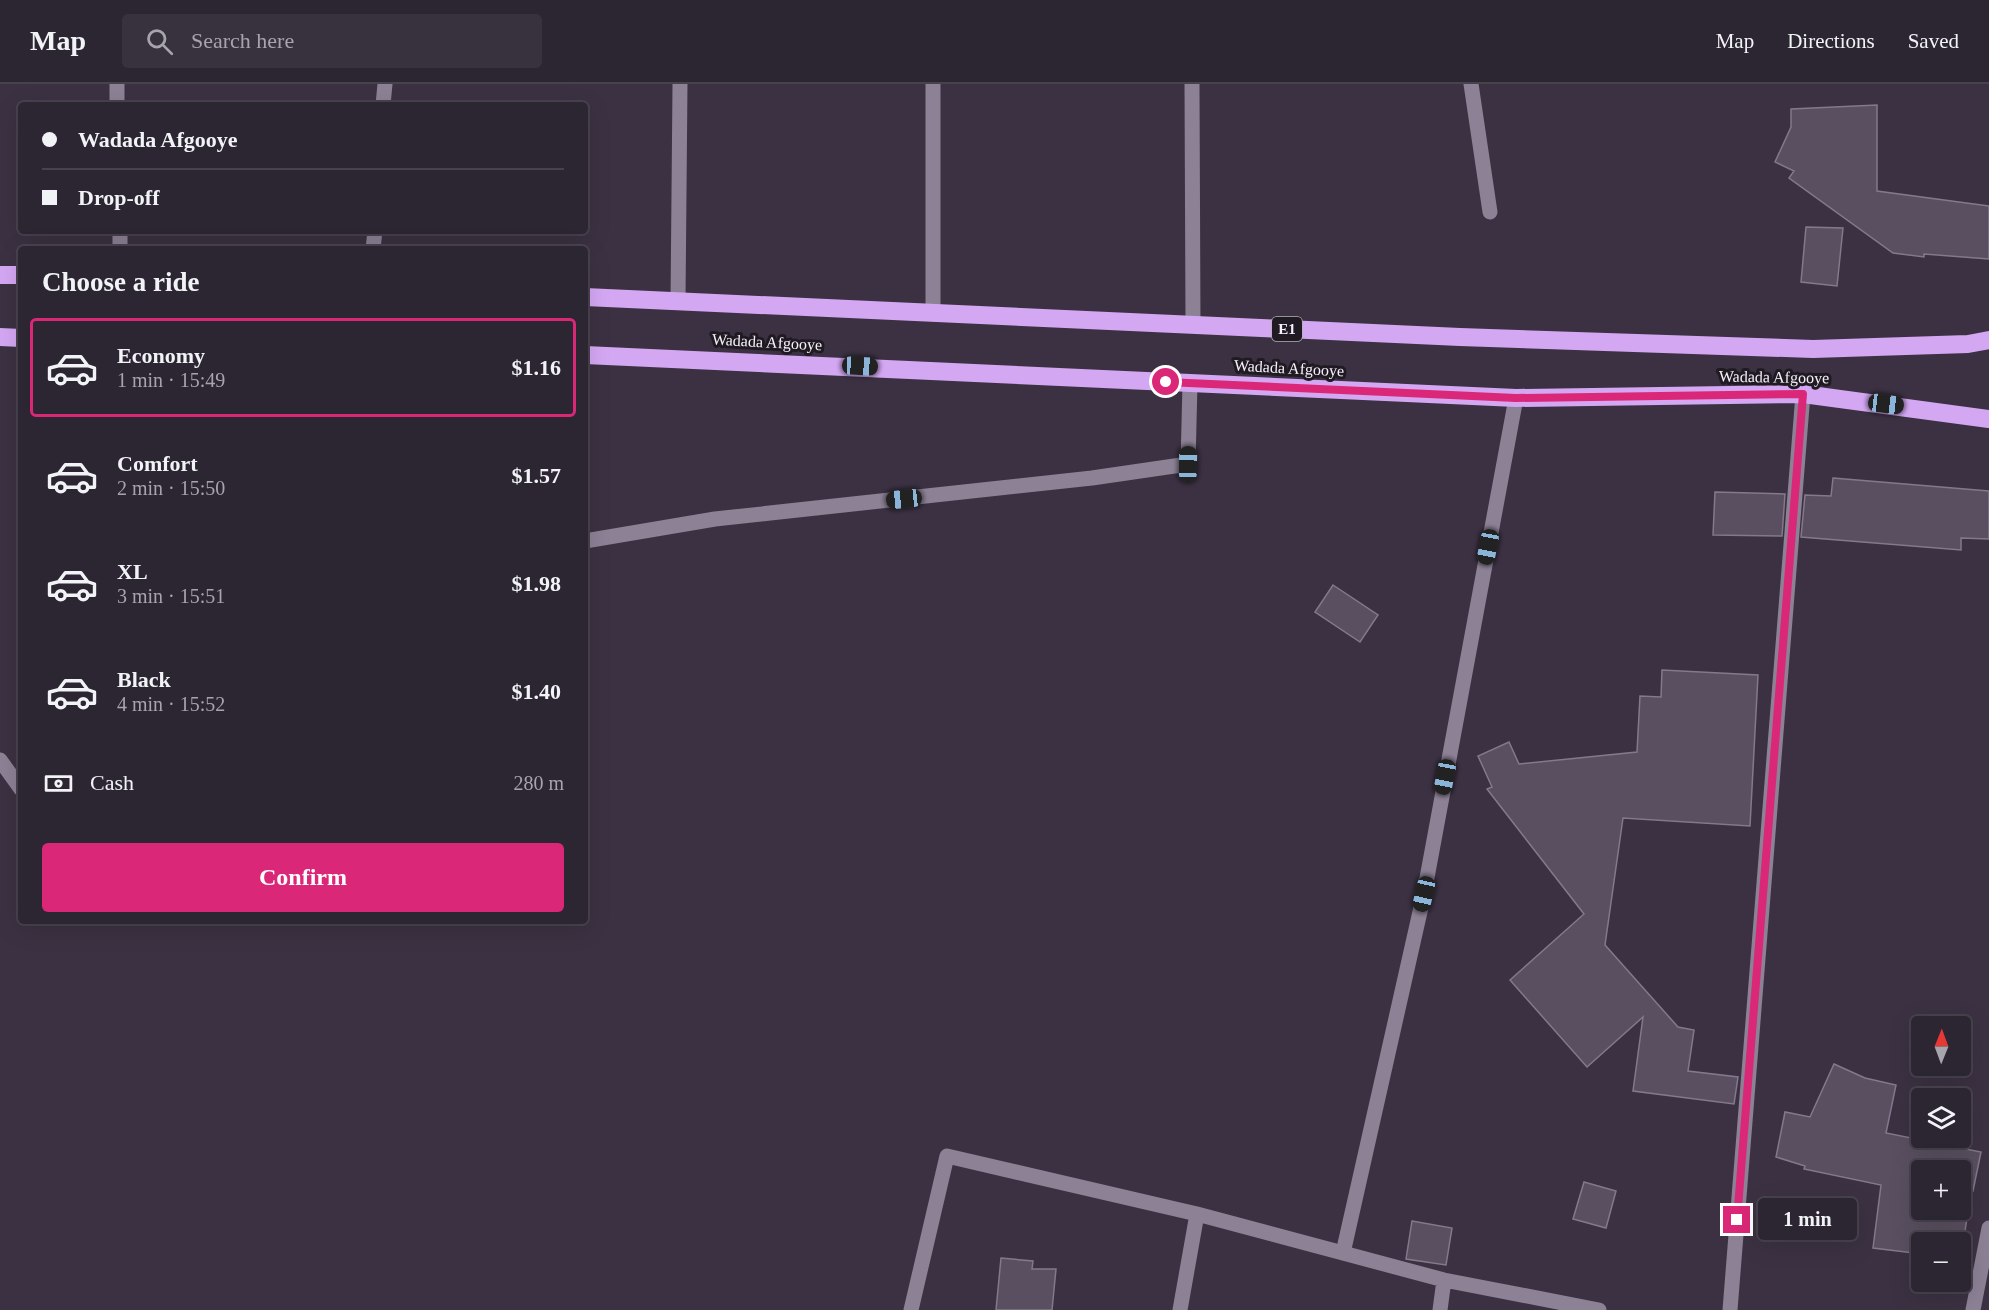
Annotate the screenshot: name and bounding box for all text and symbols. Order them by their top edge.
search box [122,14,542,68]
text: Map [30,25,86,56]
icon: search [143,25,176,58]
text: Search here [191,28,294,53]
text: Map [1716,29,1754,53]
text: Directions [1787,29,1875,53]
text: Saved [1908,29,1959,53]
text: Wadada Afgooye [78,127,238,152]
text: Drop-off [78,185,159,210]
text: Choose a ride [42,267,200,297]
road number: E1 [1272,317,1302,341]
street label: Wadada Afgooye [711,331,822,354]
icon: car [45,341,99,395]
text: Economy [117,343,205,368]
text: $1.16 [512,355,561,380]
car [842,356,878,376]
street label: Wadada Afgooye [1233,357,1344,380]
route start [1152,368,1179,395]
street label: Wadada Afgooye [1719,368,1829,387]
text: 1 min · 15:49 [117,369,225,391]
car [1867,393,1905,415]
car [1179,446,1197,482]
icon: car [45,449,99,503]
text: Comfort [117,451,198,476]
text: $1.57 [512,463,561,488]
text: 2 min · 15:50 [117,477,225,499]
car [885,488,923,510]
car [1476,528,1500,566]
icon: car [45,557,99,611]
text: XL [117,559,148,584]
text: $1.98 [512,571,561,596]
text: 3 min · 15:51 [117,585,225,607]
icon: car [45,665,99,719]
text: Black [117,667,171,692]
text: $1.40 [512,679,561,704]
text: 4 min · 15:52 [117,693,225,715]
car [1433,758,1457,796]
icon: cash [42,767,75,800]
text: Cash [90,770,134,795]
text: 280 m [513,772,564,794]
button: Confirm [42,843,564,912]
car [1411,874,1437,914]
north arrow [1911,1016,1971,1076]
map controls [1911,1016,1971,1292]
button: layers [1911,1088,1971,1148]
button: + [1911,1160,1971,1220]
callout: 1 min [1758,1199,1857,1241]
route end [1723,1206,1750,1233]
text: 1 min [1783,1208,1832,1230]
button: − [1911,1232,1971,1292]

